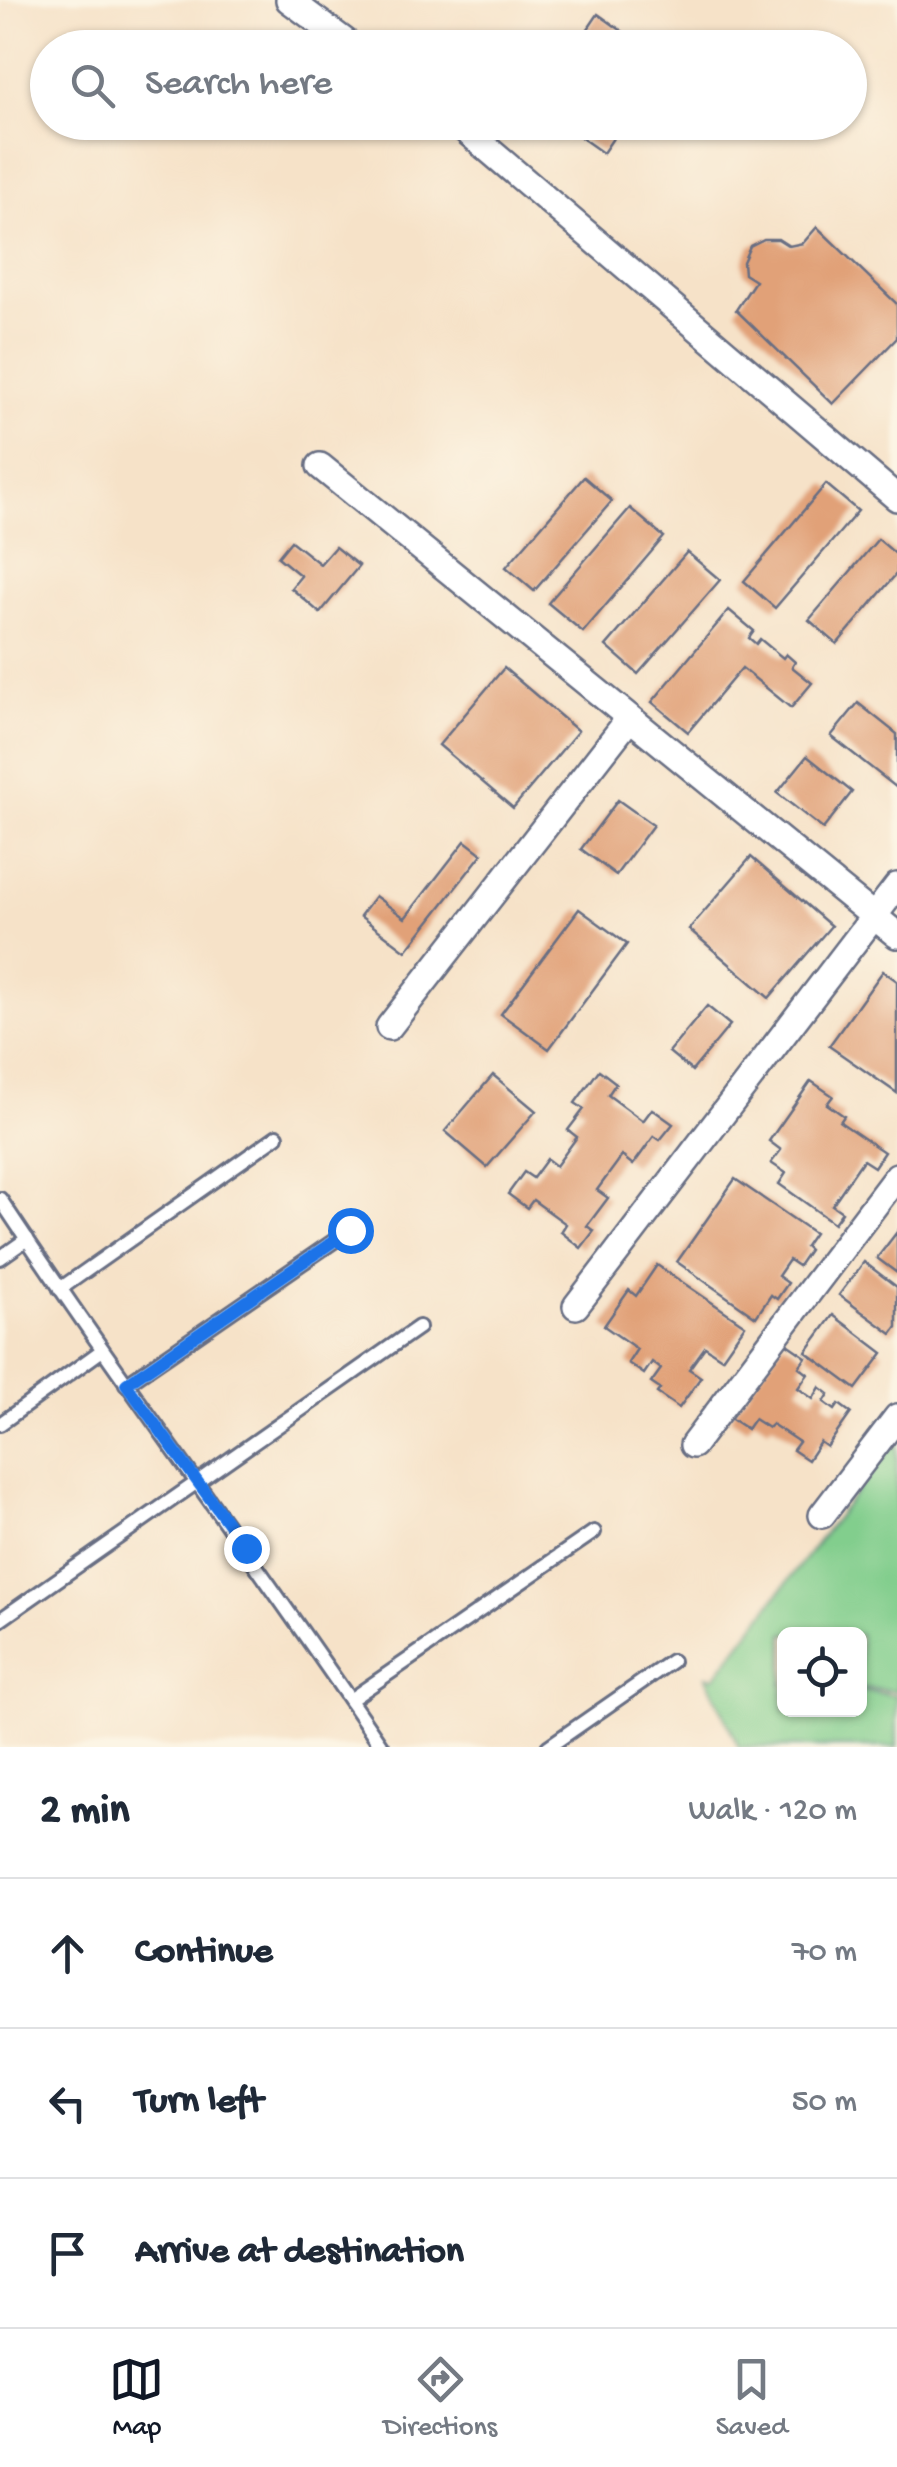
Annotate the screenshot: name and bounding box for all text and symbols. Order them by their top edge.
search box [30,30,867,140]
icon: search [65,58,120,113]
text: Search here [145,63,332,107]
route start [328,1208,374,1254]
route end [224,1526,270,1572]
map controls [777,1627,867,1717]
button: locate [777,1627,867,1717]
text: 2 min [40,1788,129,1837]
text: Walk · 120 m [688,1793,857,1831]
icon: ahead [40,1926,95,1981]
text: Continue [135,1931,273,1975]
text: 70 m [792,1934,857,1972]
icon: left [40,2076,95,2131]
text: Turn left [135,2081,263,2125]
text: 50 m [792,2084,857,2122]
icon: arrive [40,2226,95,2281]
text: Arrive at destination [135,2231,464,2275]
tab: Map [109,2352,164,2445]
tab: Directions [383,2352,497,2445]
tab: Saved [716,2352,788,2445]

